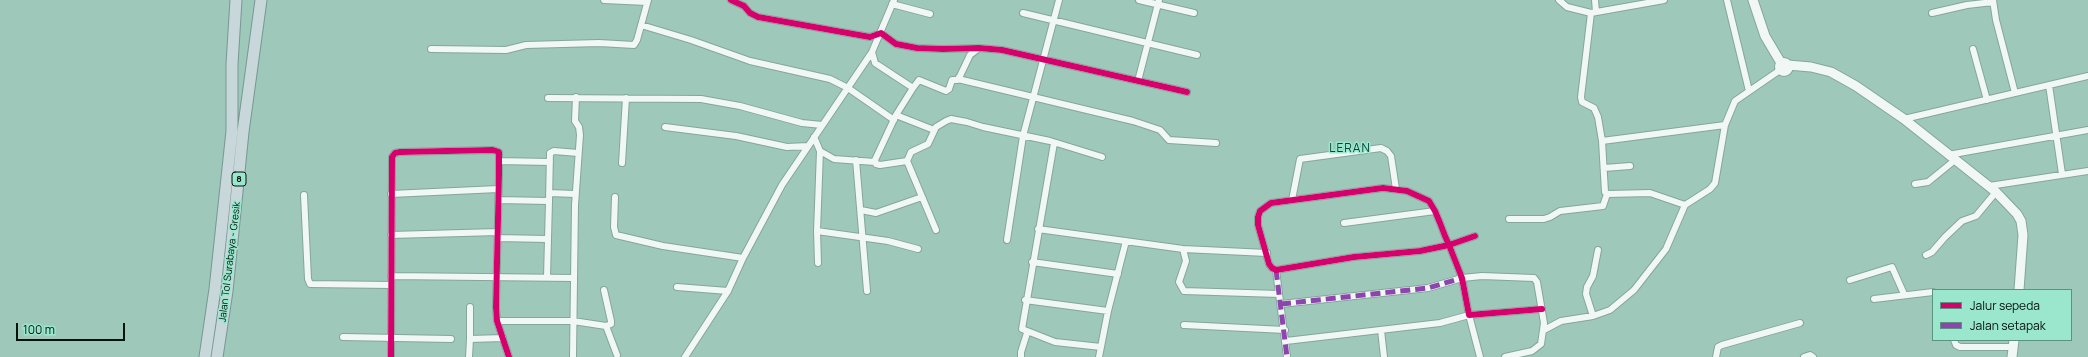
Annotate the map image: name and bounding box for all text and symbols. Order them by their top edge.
district label: LERAN [1329,142,1371,156]
road number: 8 [232,172,246,186]
street label: Jalan Tol Surabaya - Gresik [217,201,243,323]
legend [1932,289,2072,341]
text: Jalur sepeda [1970,297,2040,314]
scale bar [18,315,127,341]
text: Jalan setapak [1970,317,2046,334]
text: 100 m [23,321,55,338]

